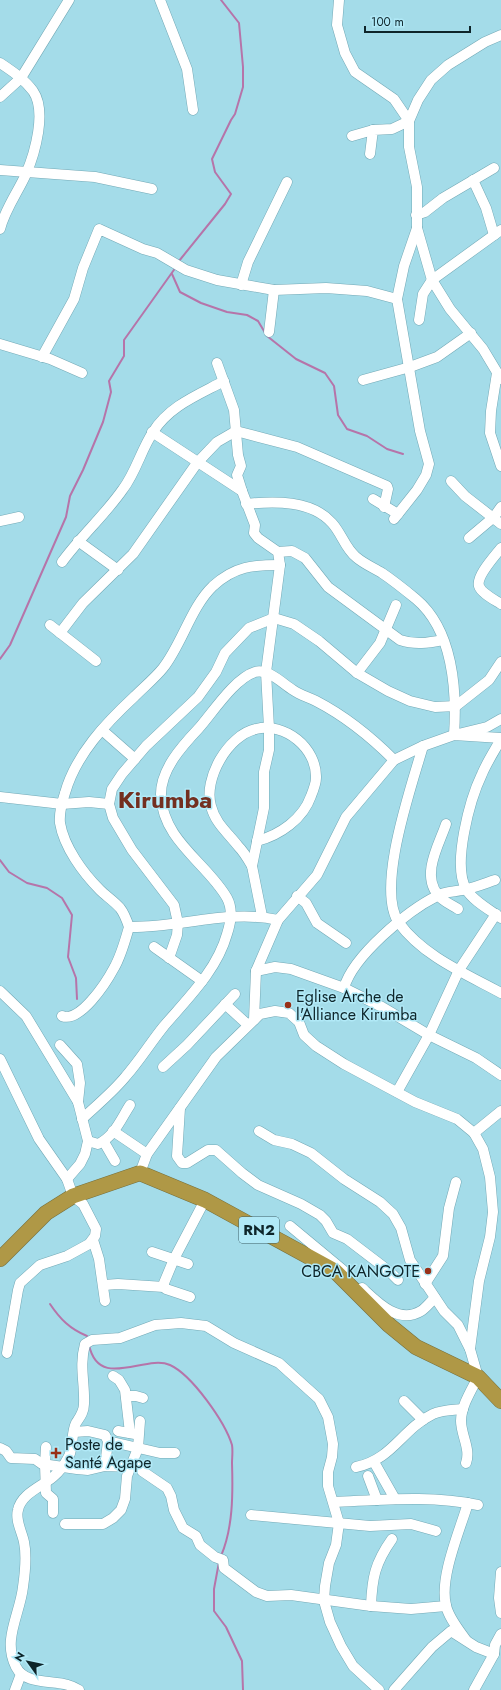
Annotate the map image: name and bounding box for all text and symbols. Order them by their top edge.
scale bar [365,8,470,34]
text: 100 m [371,13,404,31]
district label: Kirumba [118,782,212,817]
place label: Eglise Arche de l'Alliance Kirumba [296,985,417,1026]
marker: Eglise Arche de l'Alliance Kirumba [283,1000,293,1010]
road number: RN2 [239,1217,279,1243]
place label: CBCA KANGOTE [301,1260,420,1283]
marker: CBCA KANGOTE [423,1266,433,1276]
place label: Poste de Santé Agape [65,1433,151,1474]
marker: Poste de Santé Agape [50,1447,62,1459]
north arrow [8,1642,48,1682]
text: N [11,1649,29,1665]

